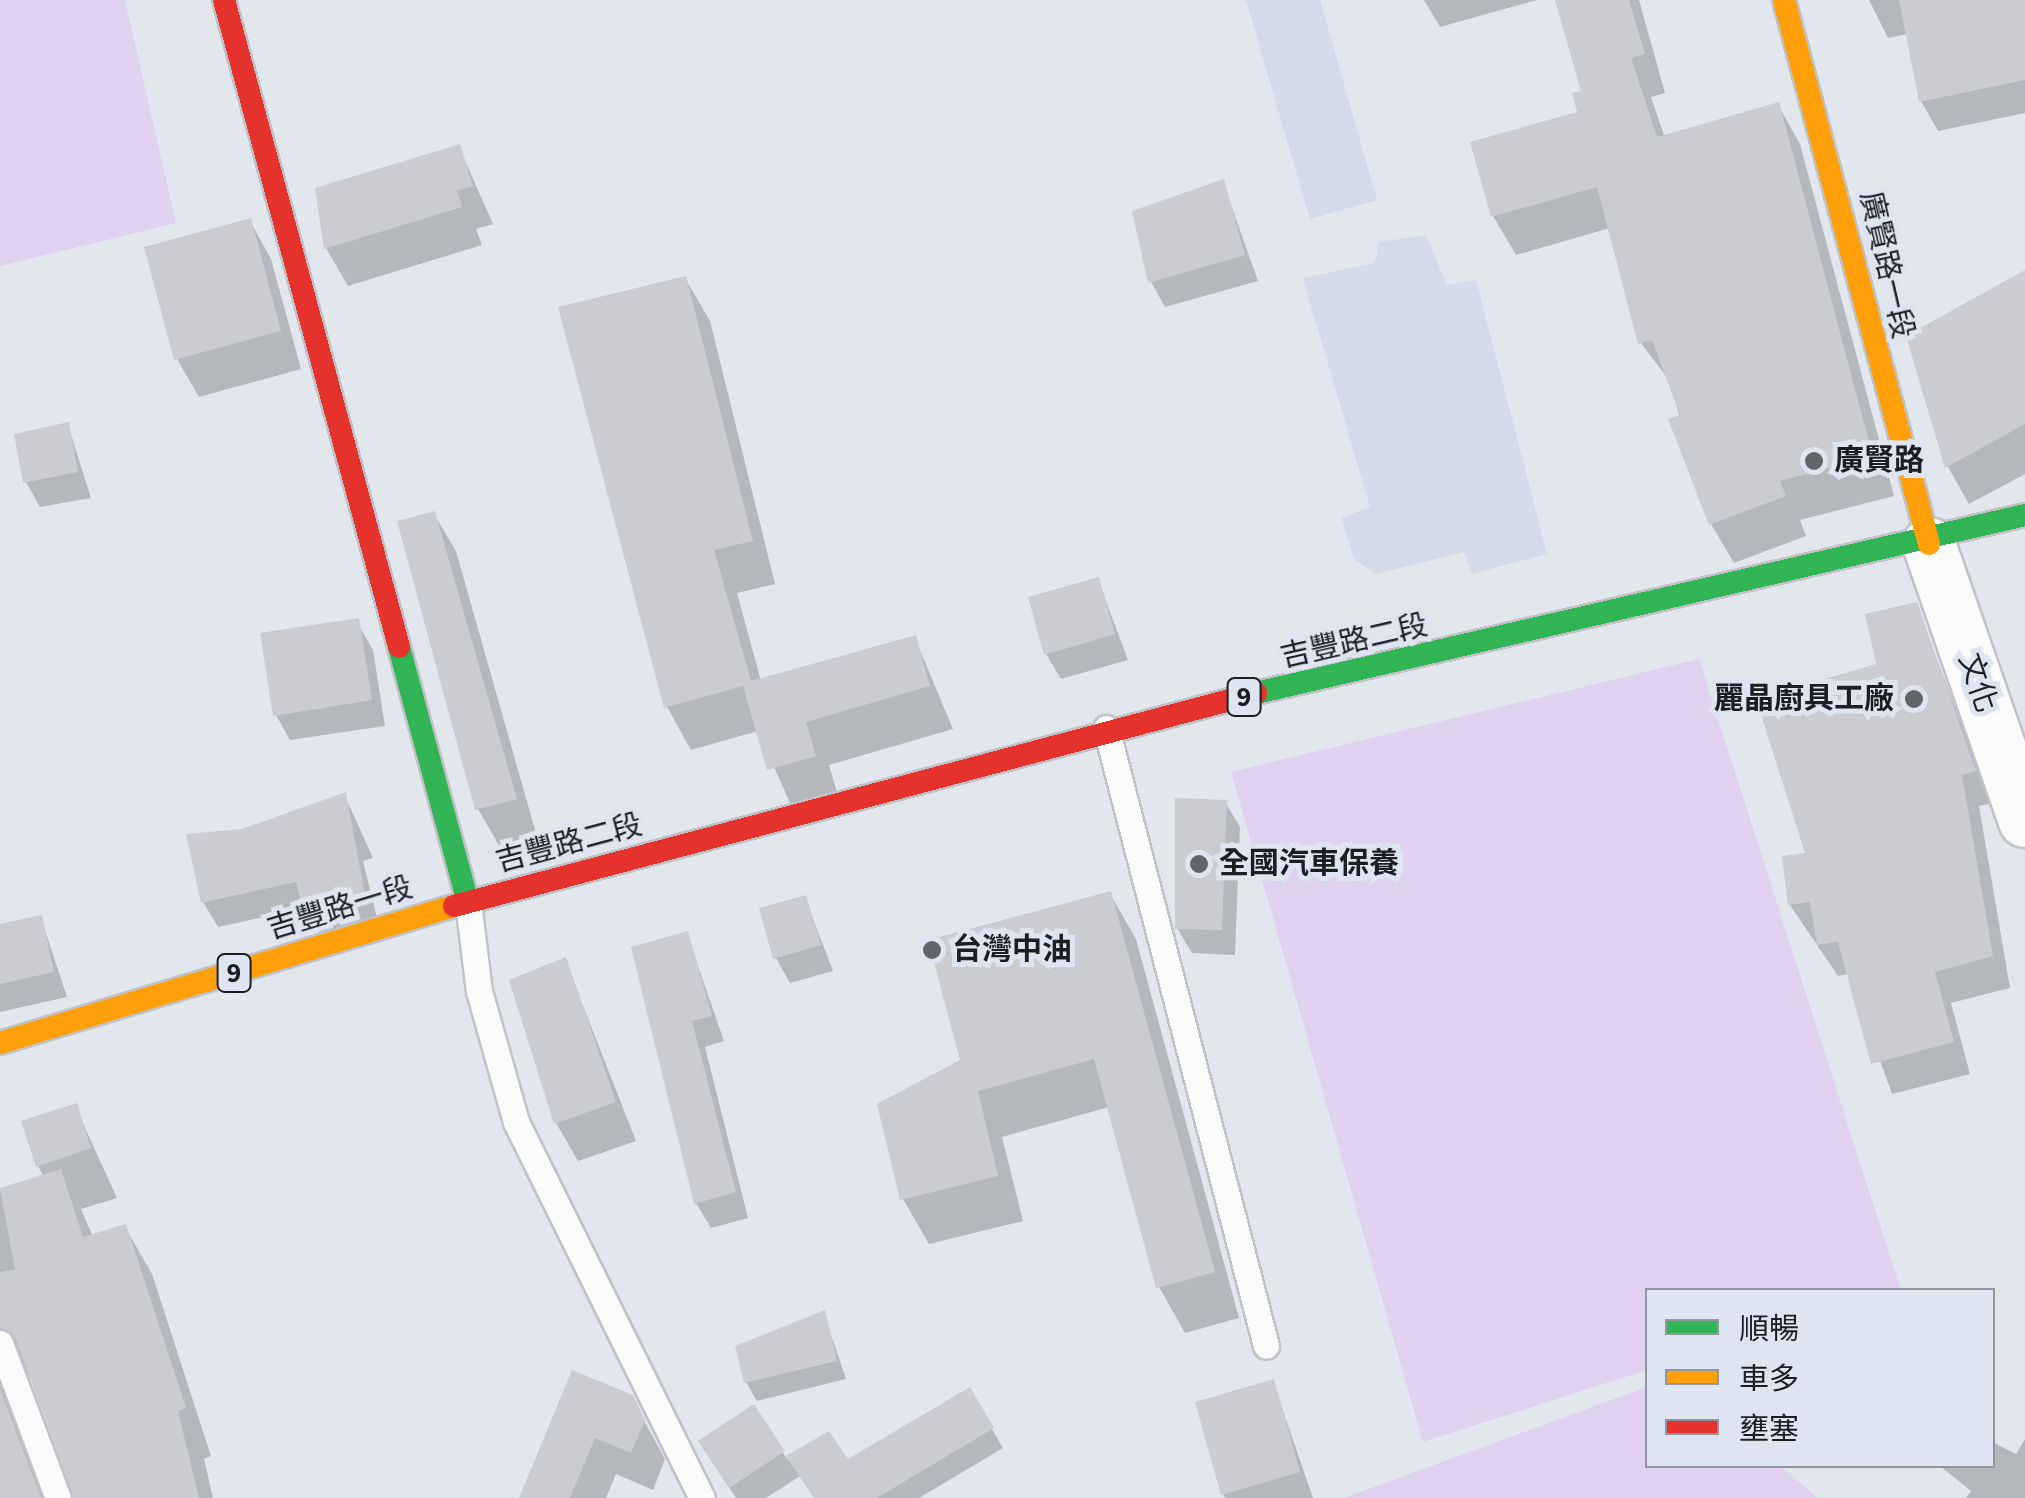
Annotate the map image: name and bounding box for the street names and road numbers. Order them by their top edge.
street label: 廣賢路一段 [1852,188,1920,342]
street label: 吉豐路二段 [1277,608,1431,676]
street label: 文化 [1950,649,2004,717]
road number: 9 [1226,674,1262,720]
street label: 吉豐路二段 [492,807,646,881]
street label: 吉豐路一段 [263,870,417,948]
road number: 9 [216,950,252,996]

